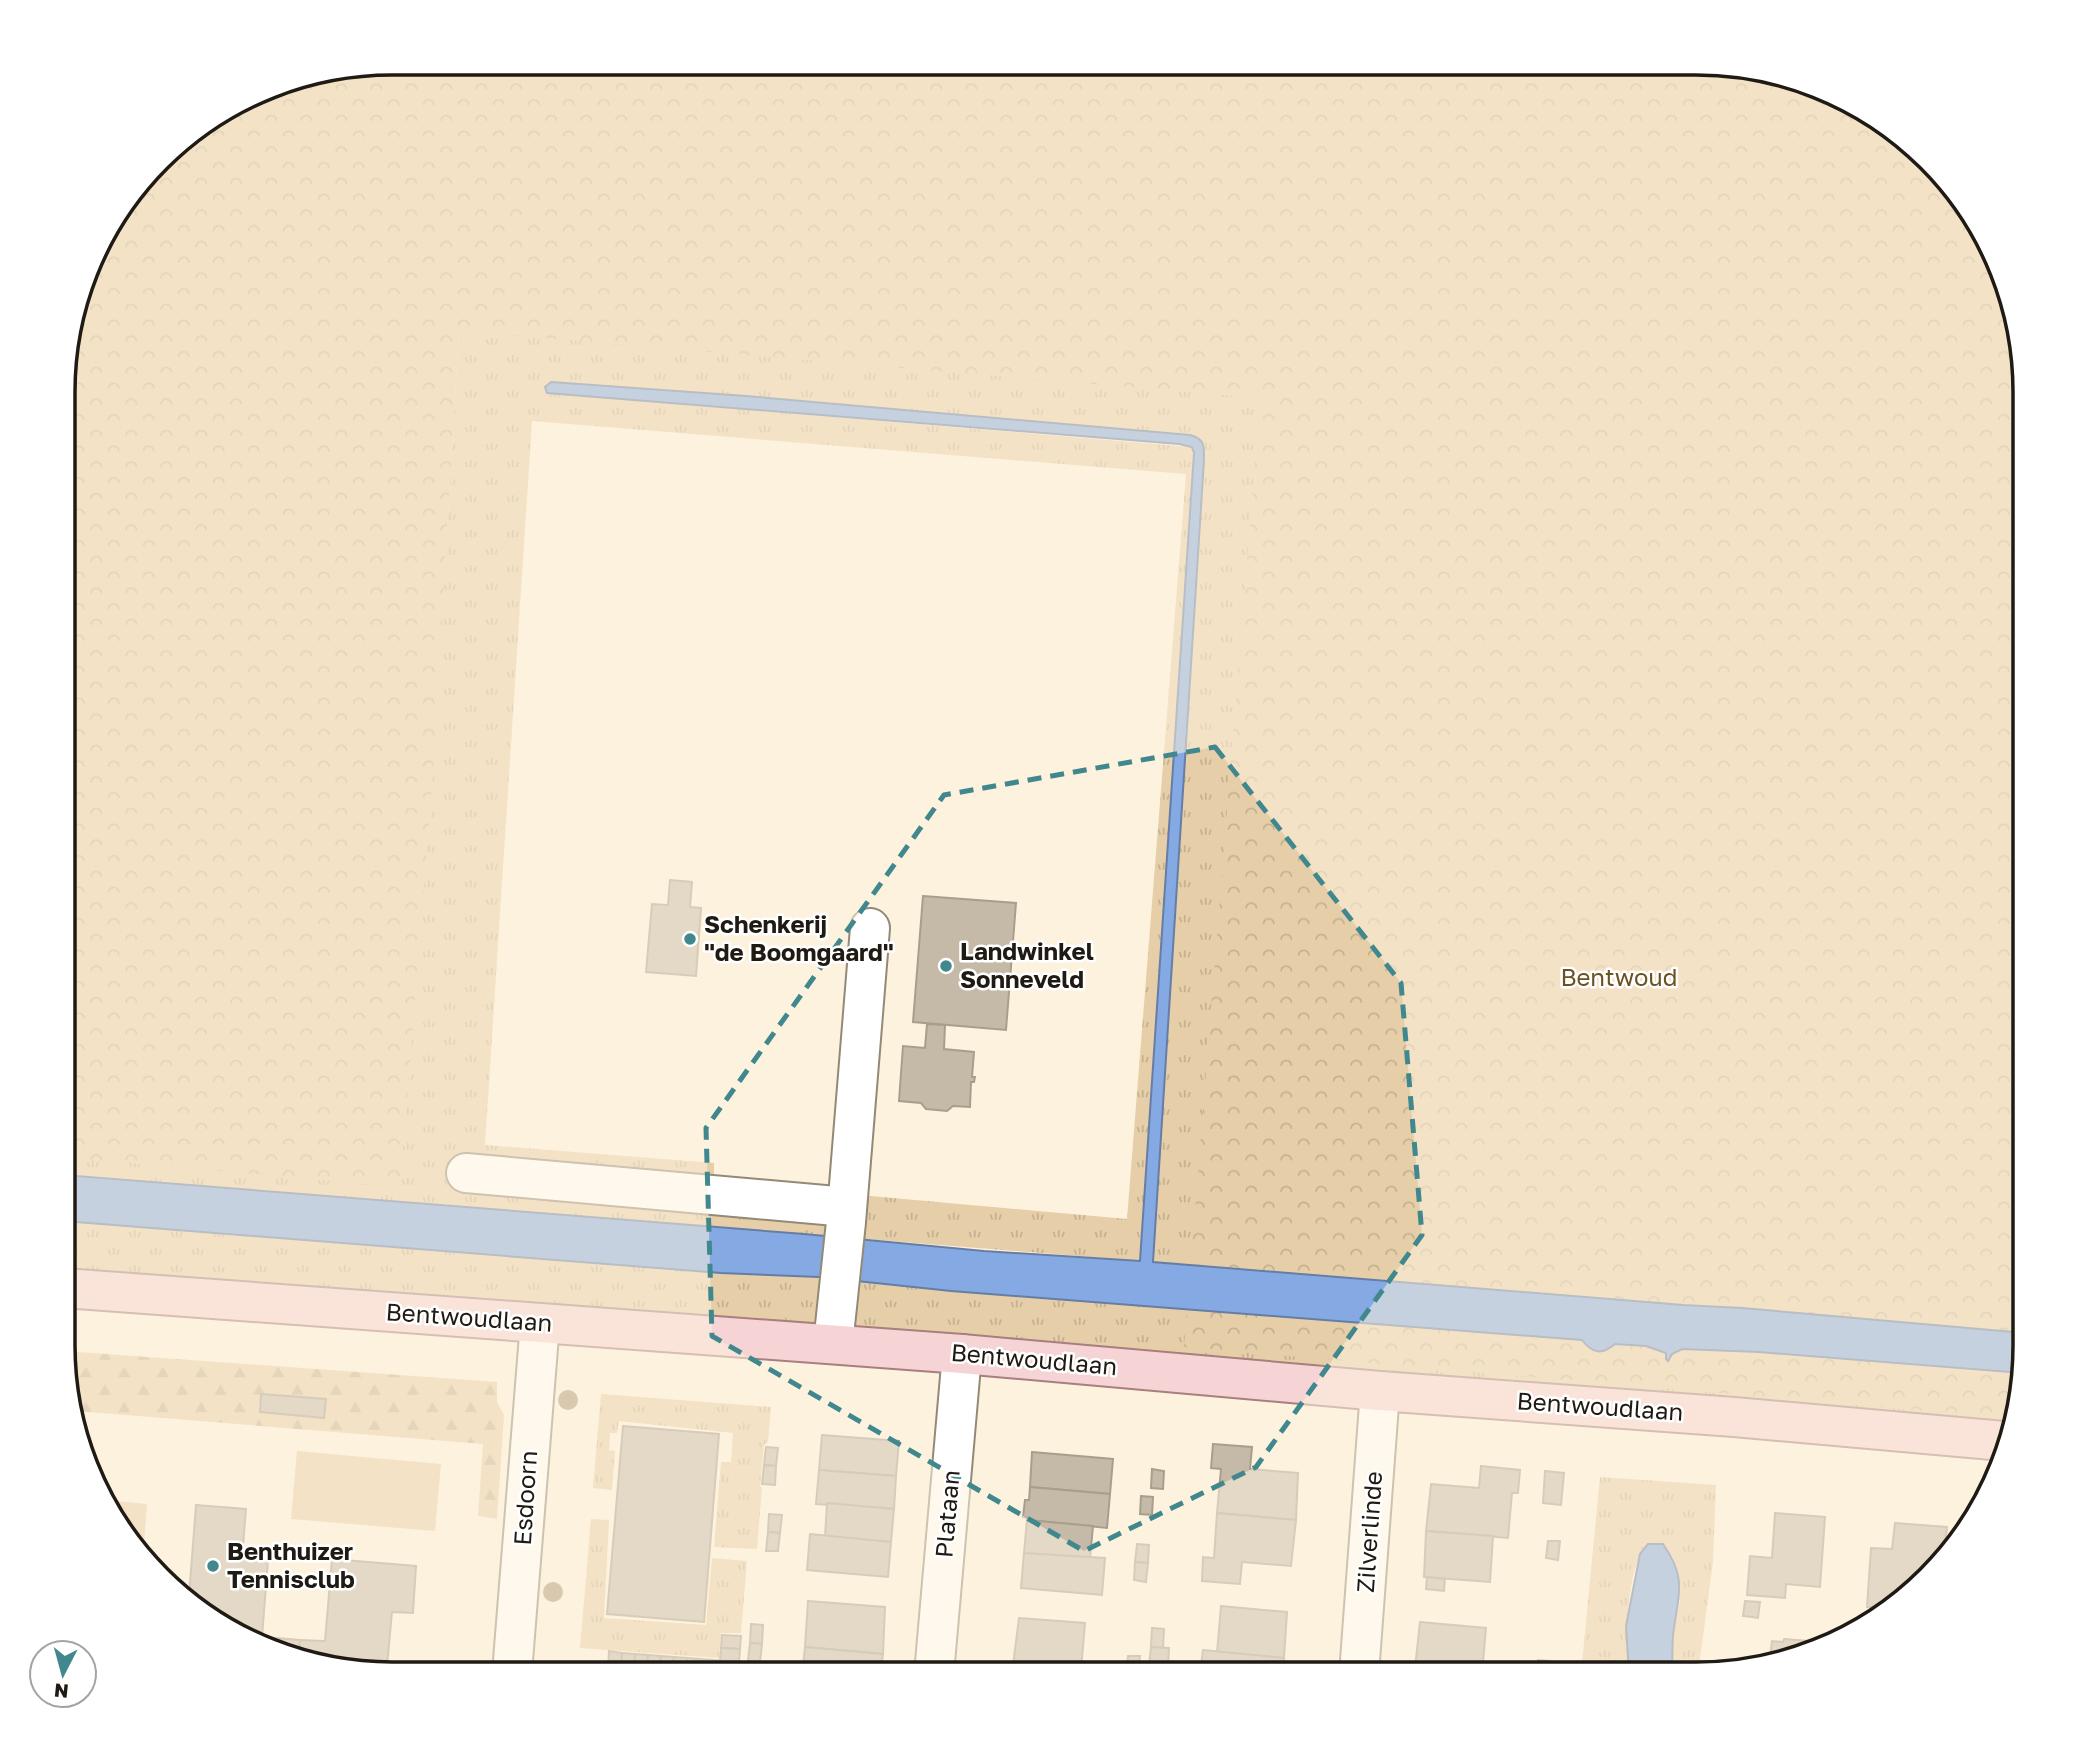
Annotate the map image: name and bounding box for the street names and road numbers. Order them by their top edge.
street label: Bentwoudlaan [385,1296,553,1337]
street label: Bentwoudlaan [950,1337,1118,1380]
street label: Bentwoudlaan [1516,1385,1684,1426]
street label: Esdoorn [507,1449,542,1546]
street label: Plataan [928,1469,965,1559]
street label: Zilverlinde [1350,1470,1387,1594]

